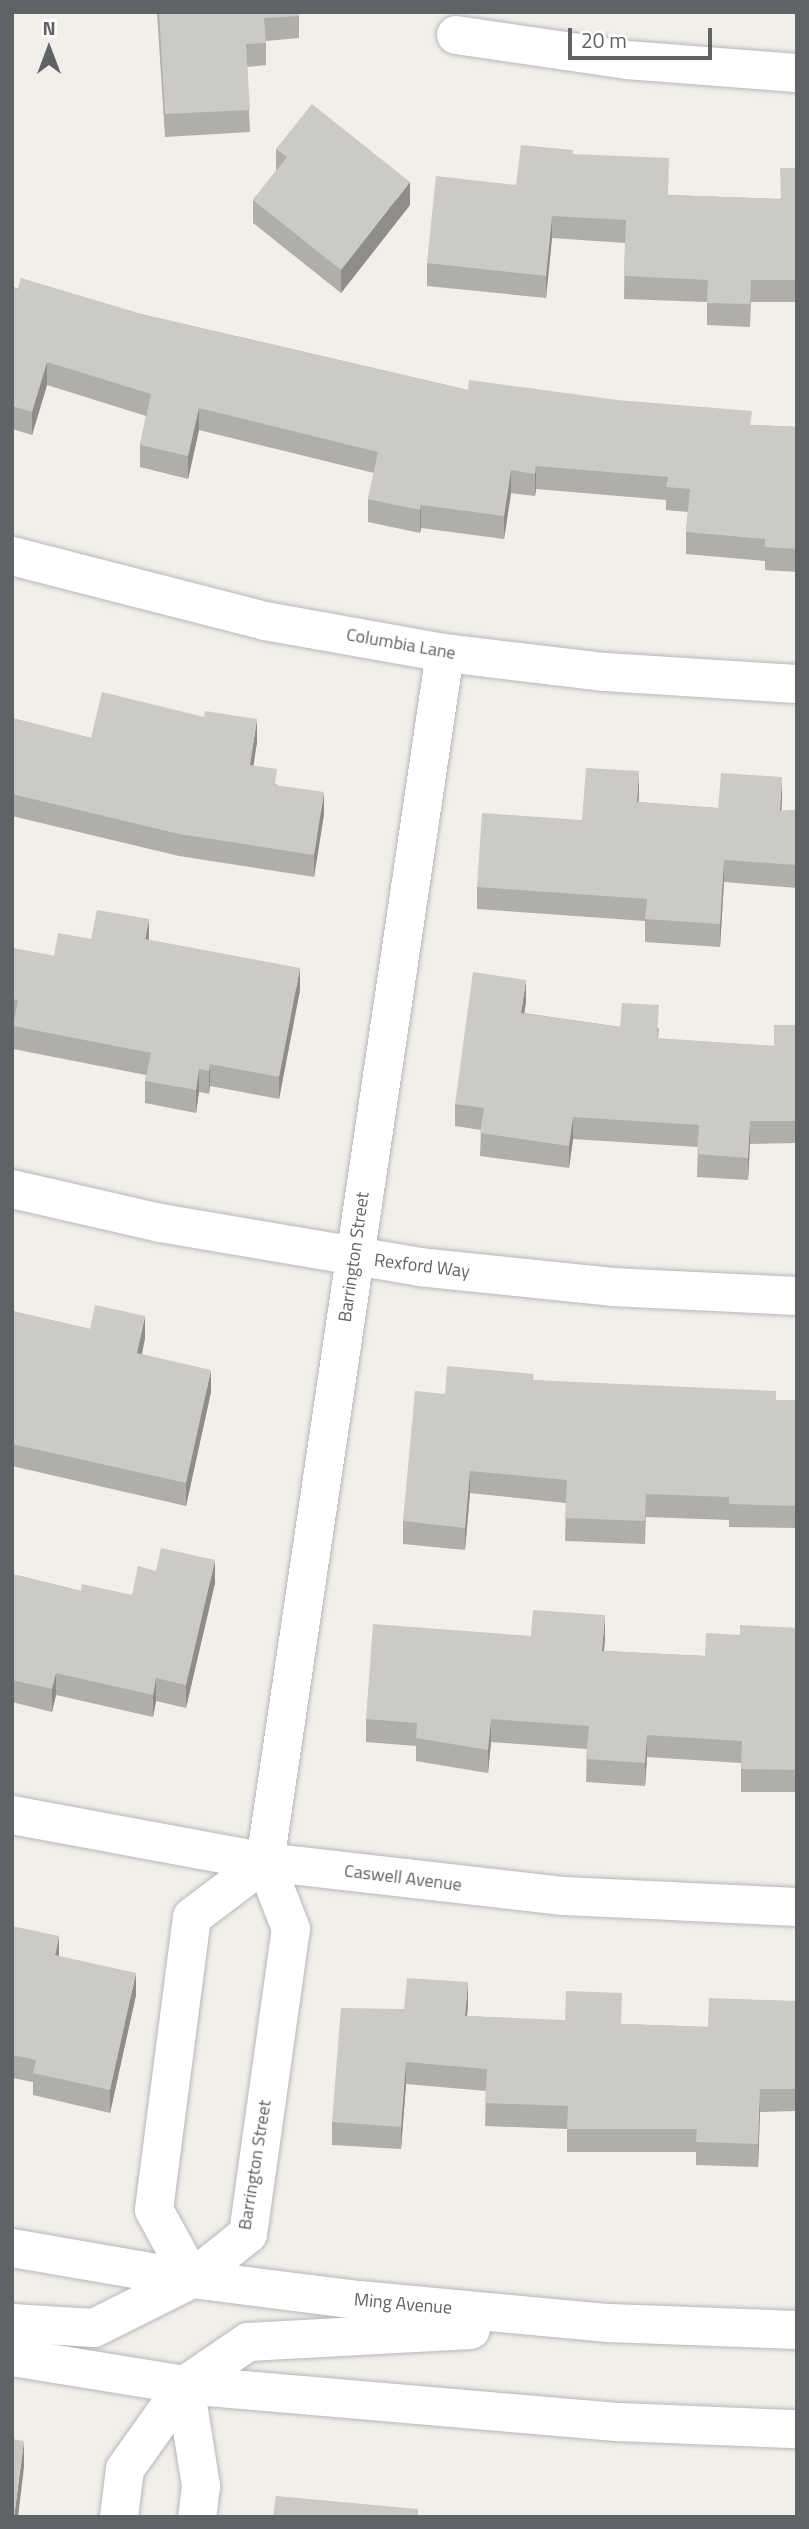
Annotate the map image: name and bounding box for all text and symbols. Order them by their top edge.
text: N [42,13,56,42]
north arrow [14,14,84,84]
scale bar [571,14,714,58]
text: 20 m [581,24,627,56]
street label: Columbia Lane [345,624,457,664]
street label: Barrington Street [334,1190,374,1324]
street label: Rexford Way [373,1249,471,1283]
street label: Caswell Avenue [343,1860,463,1896]
street label: Barrington Street [234,2098,276,2232]
street label: Ming Avenue [353,2289,453,2319]

